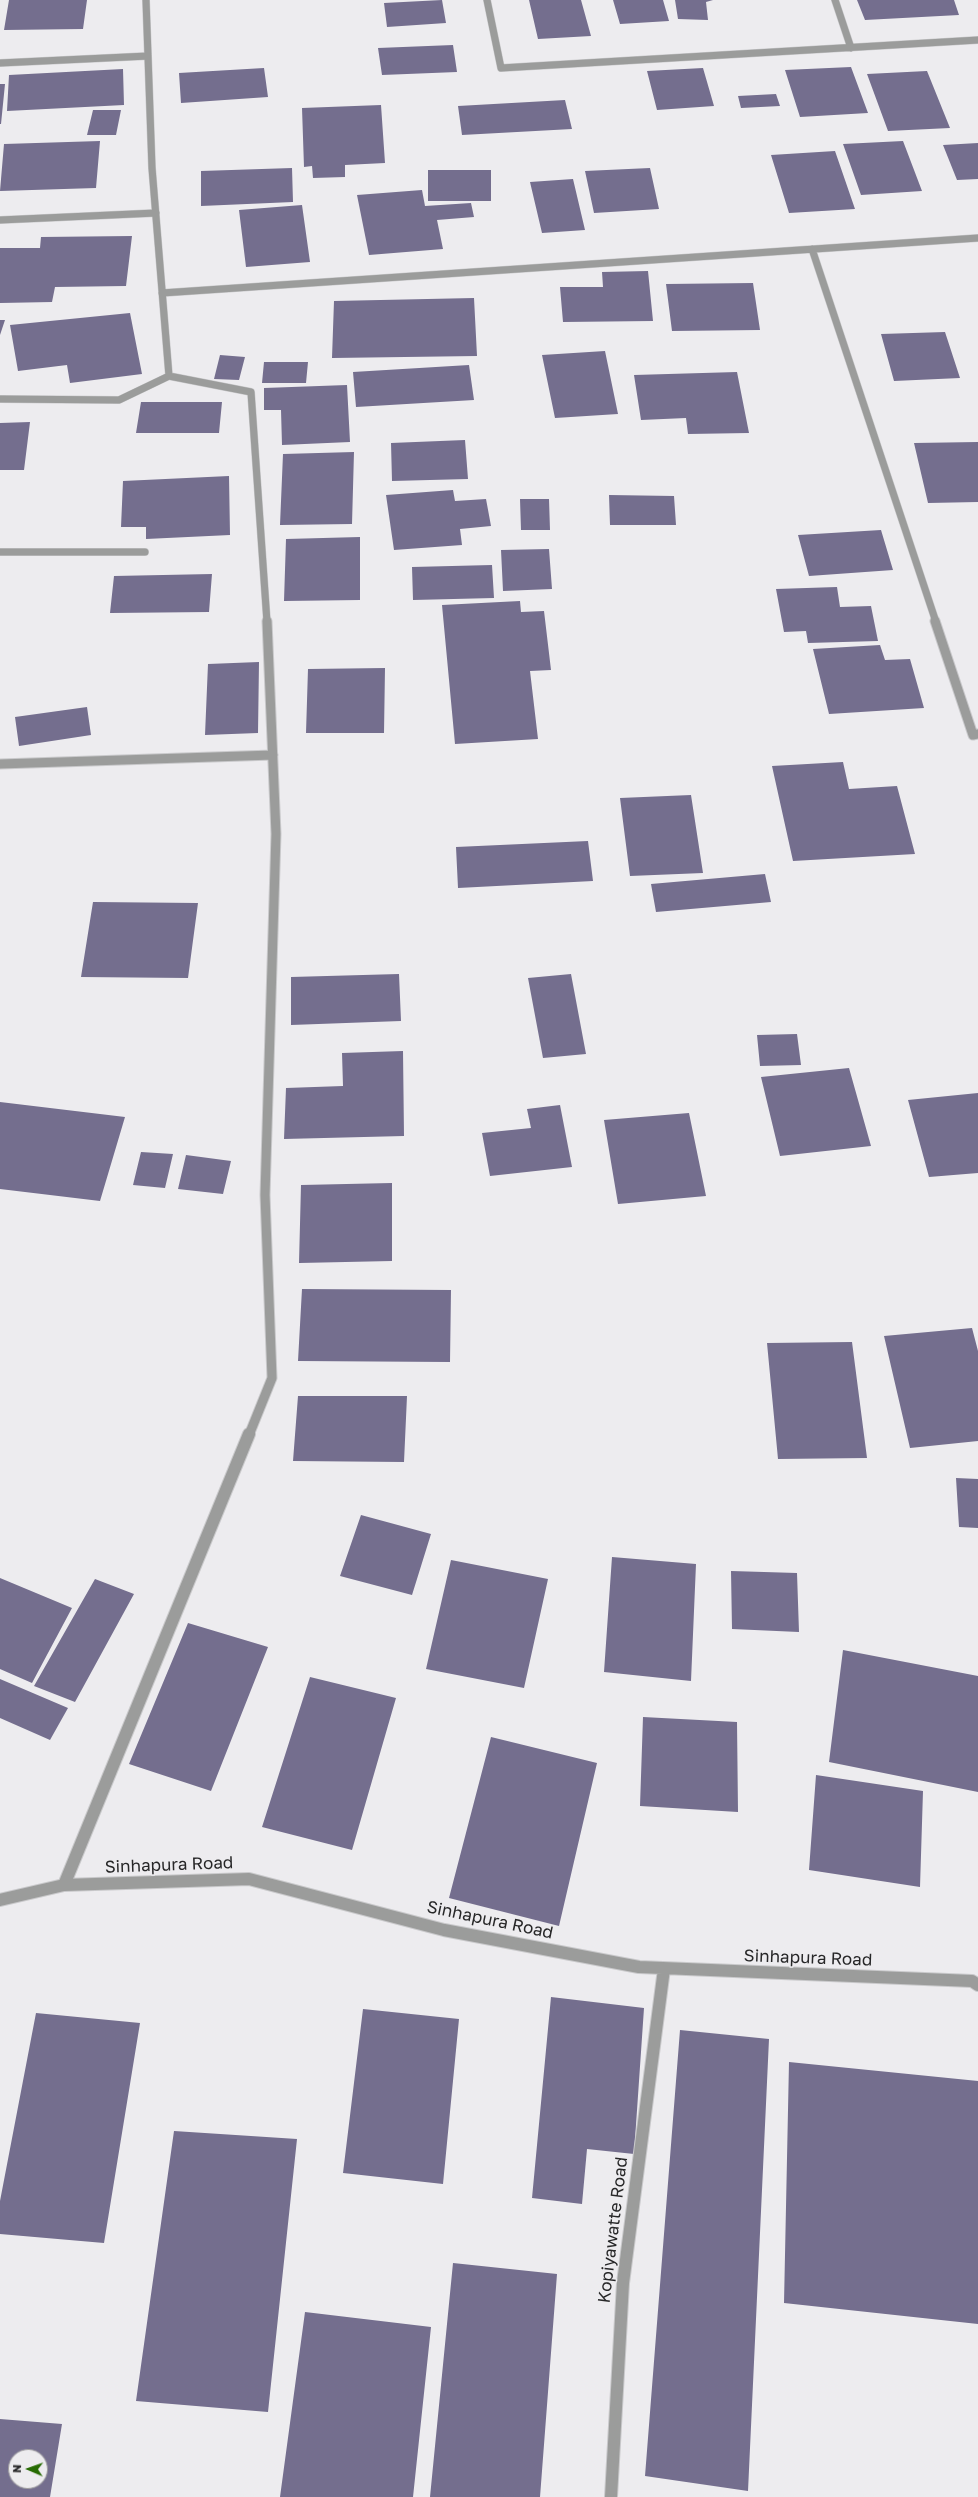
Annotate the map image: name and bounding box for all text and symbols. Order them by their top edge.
street label: Sinhapura Road [104,1853,234,1877]
street label: Sinhapura Road [425,1897,555,1943]
street label: Sinhapura Road [743,1946,873,1970]
street label: Kopiyawatte Road [594,2156,632,2304]
north arrow [8,2449,48,2489]
text: N [10,2464,23,2473]

